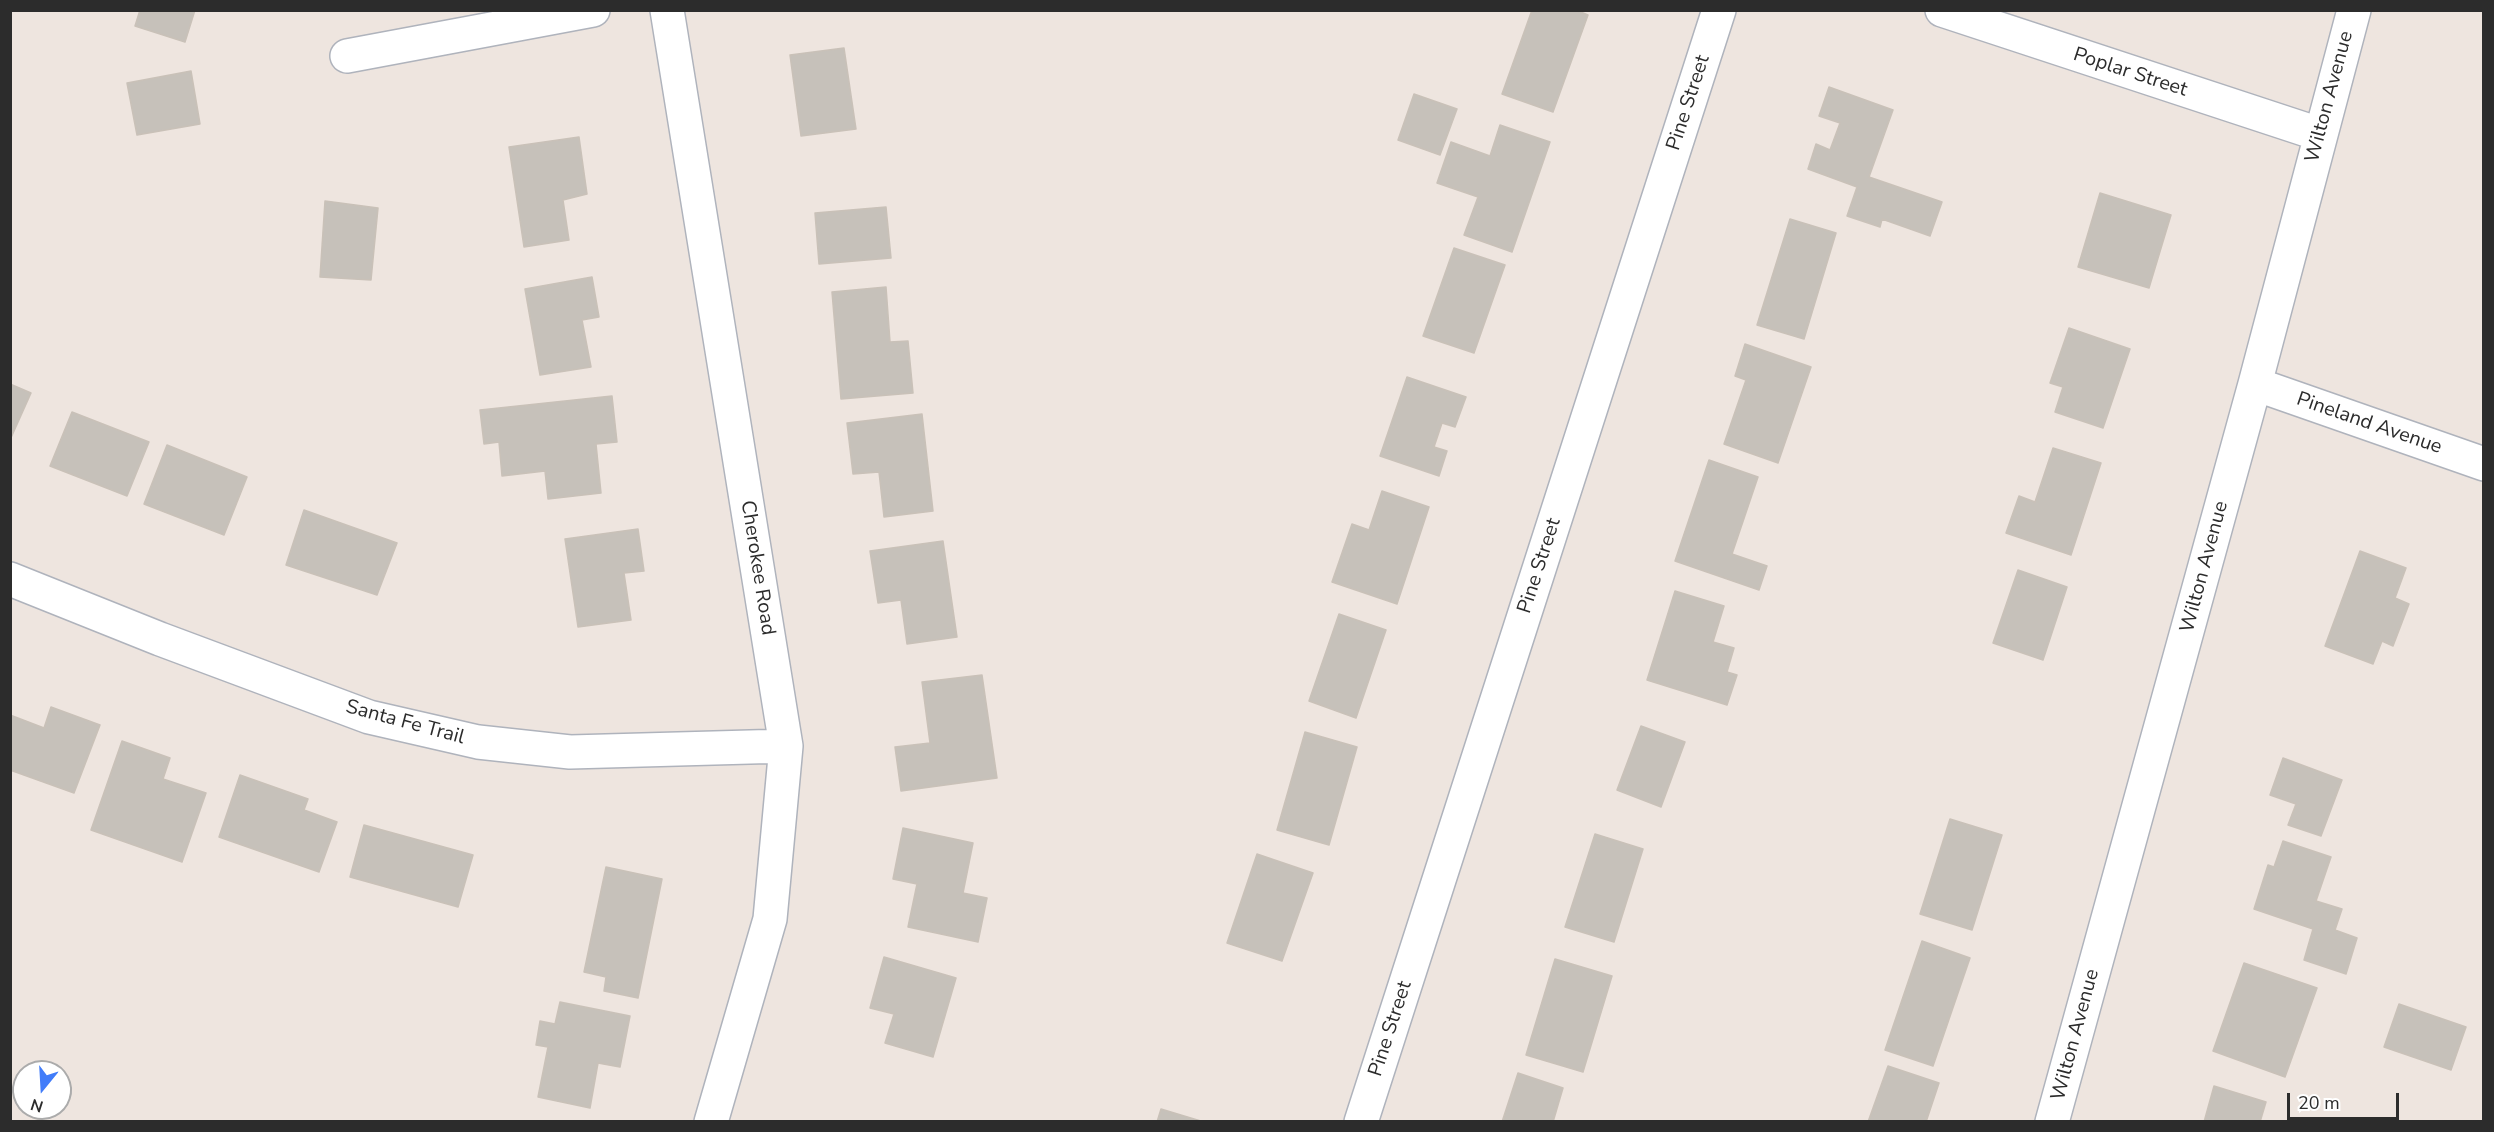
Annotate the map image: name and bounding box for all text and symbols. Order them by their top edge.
street label: Wilton Avenue [2301,29,2359,165]
street label: Poplar Street [2070,43,2190,103]
street label: Pine Street [1662,52,1716,154]
street label: Pineland Avenue [2293,388,2445,460]
street label: Cherokee Road [734,499,780,637]
street label: Wilton Avenue [2176,499,2234,635]
street label: Pine Street [1513,515,1567,617]
street label: Santa Fe Trail [343,696,467,750]
street label: Wilton Avenue [2047,967,2105,1103]
street label: Pine Street [1364,978,1418,1080]
north arrow [12,1060,72,1120]
scale bar [2290,1081,2402,1119]
text: 20 m [2298,1091,2340,1115]
text: N [28,1093,46,1118]

